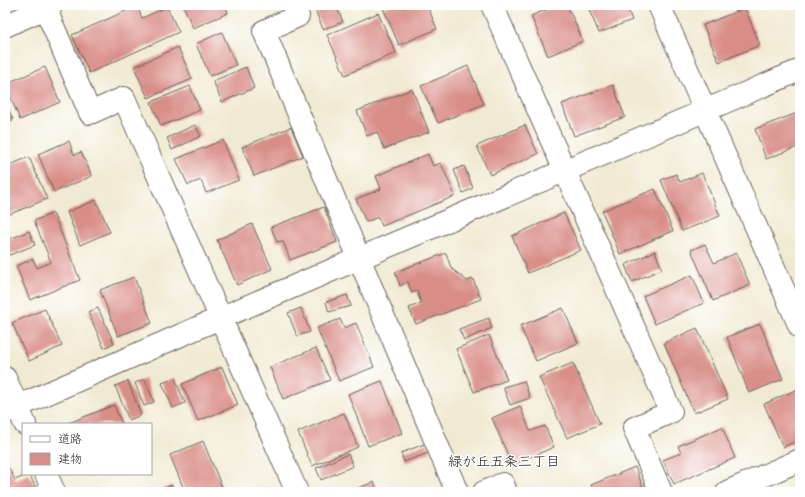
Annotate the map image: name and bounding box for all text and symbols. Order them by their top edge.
legend [22,423,152,475]
text: 道路 [58,429,82,447]
text: 建物 [58,449,82,467]
district label: 緑が丘五条三丁目 [448,450,560,471]

